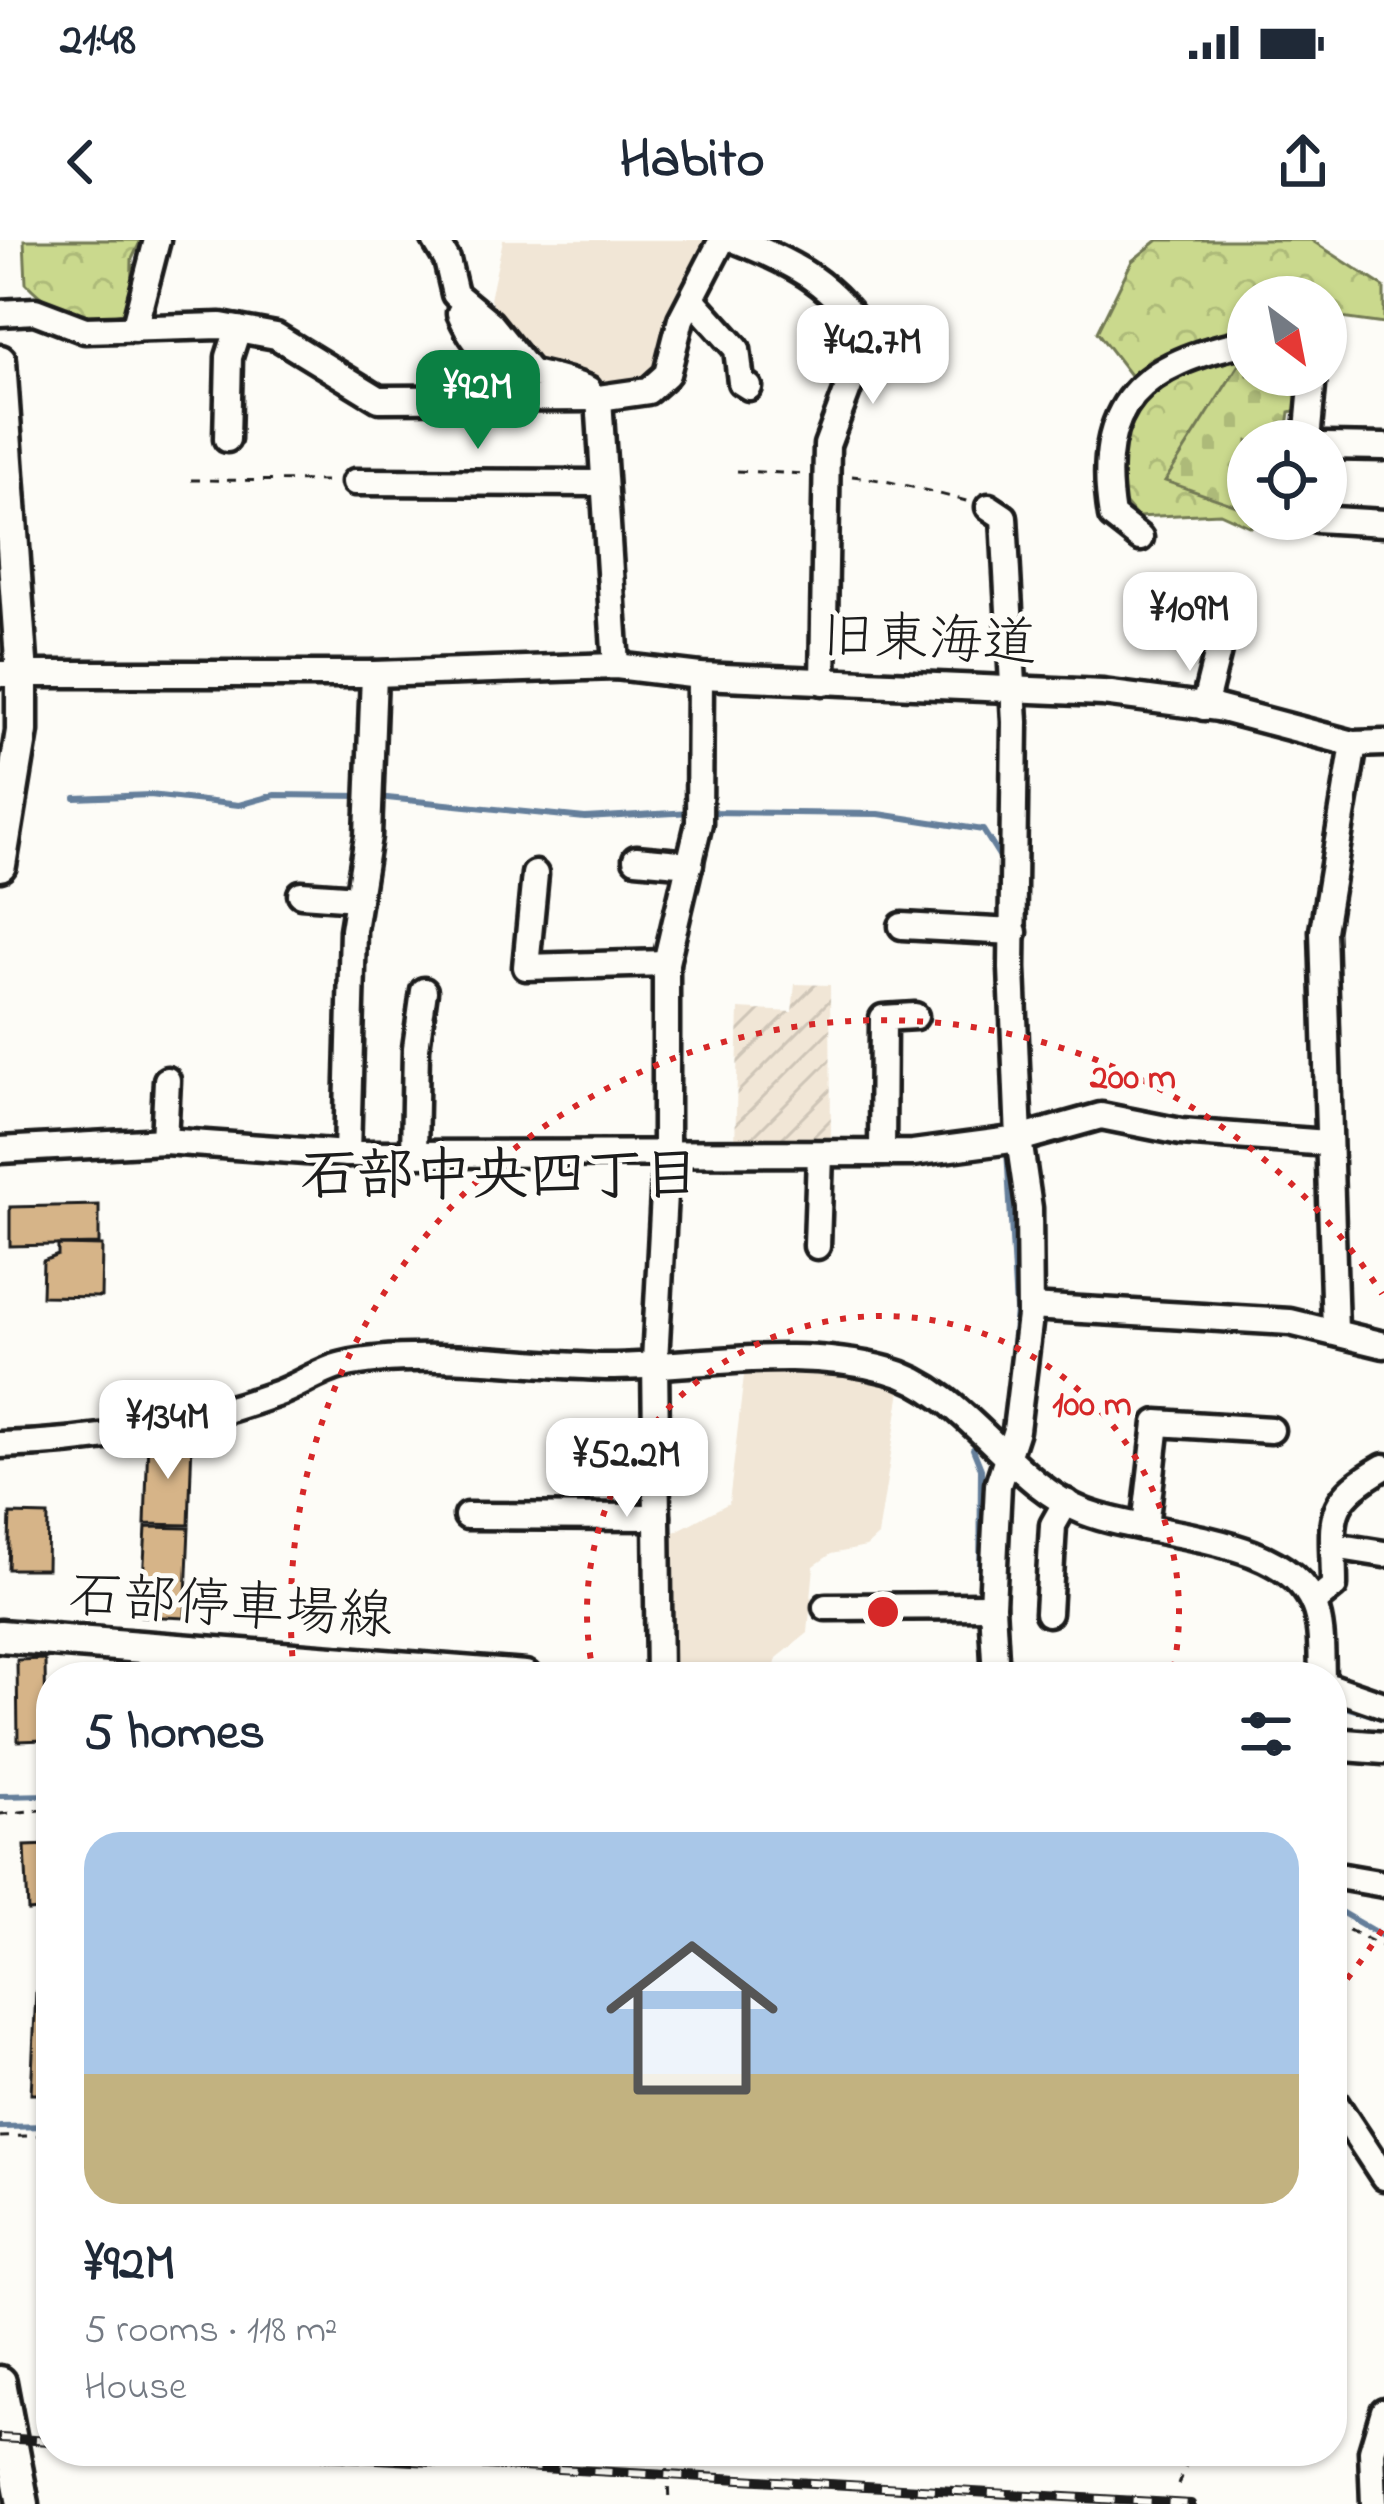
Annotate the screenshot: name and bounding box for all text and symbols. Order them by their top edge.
text: 21:48 [60,9,136,75]
text: Habito [620,123,765,201]
icon: back [48,129,114,195]
icon: share [1270,129,1336,195]
north arrow [1227,276,1347,396]
map controls [1227,276,1347,540]
pin: ¥42.7M [775,305,971,407]
text: ¥42.7M [824,315,922,372]
pin: ¥92M [407,350,549,452]
text: ¥92M [443,360,513,417]
button: locate [1227,420,1347,540]
pin: ¥109M [1106,572,1274,674]
text: ¥109M [1150,582,1230,639]
street label: 旧東海道 [819,600,1038,686]
text: 200 m [1089,1053,1176,1106]
district label: 石部中央四丁目 [301,1138,700,1221]
pin: ¥134M [84,1380,252,1482]
text: 100 m [1052,1380,1132,1433]
text: ¥134M [126,1390,210,1447]
pin: ¥52.2M [529,1418,725,1520]
text: ¥52.2M [573,1428,681,1485]
street label: 石部停車場線 [66,1559,395,1659]
centre of rings [862,1591,904,1633]
text: 5 homes [84,1697,265,1772]
icon: filters [1233,1701,1299,1767]
icon: home [584,1910,800,2126]
text: ¥92M [84,2228,176,2303]
text: 5 rooms · 118 m² [84,2303,338,2360]
text: House [84,2360,186,2417]

